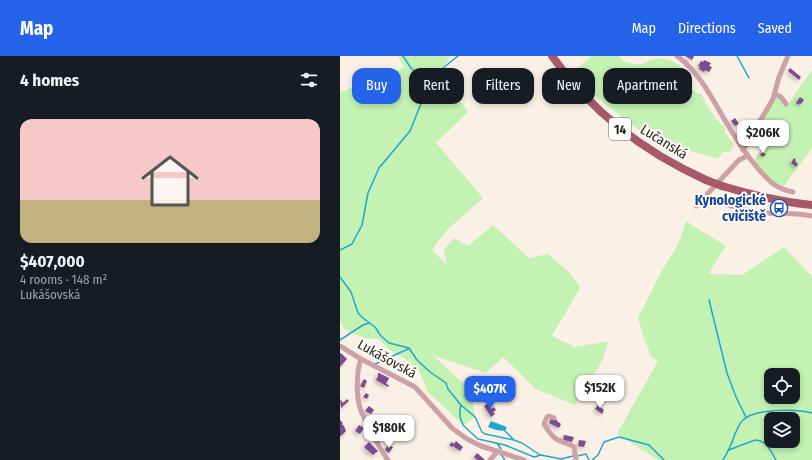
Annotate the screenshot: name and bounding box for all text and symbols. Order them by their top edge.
text: Map [20,17,53,40]
text: Map [632,20,656,37]
text: Directions [678,20,736,37]
text: Saved [758,20,792,37]
chip: Buy [352,68,401,104]
chip: Rent [409,68,464,104]
chip: Filters [472,68,534,104]
chip: New [542,68,595,104]
chip: Apartment [603,68,692,104]
icon: filters [298,69,320,91]
text: 4 homes [20,70,79,91]
road number: 14 [609,118,631,140]
pin: $206K [735,120,791,154]
street label: Lučanská [637,121,691,163]
text: $206K [746,125,780,140]
icon: home [134,145,206,217]
place label: Kynologické cvičiště [695,192,766,225]
bus stop icon: Kynologické cvičiště [769,198,789,218]
text: $407,000 [20,251,85,272]
text: 4 rooms · 148 m² [20,272,107,287]
text: Lukášovská [20,287,80,302]
street label: Lukášovská [354,336,420,382]
map controls [764,368,800,448]
button: locate [764,368,800,404]
pin: $152K [572,375,628,409]
pin: $407K [462,376,518,410]
text: $152K [584,380,616,395]
text: $407K [473,381,507,396]
button: layers [764,412,800,448]
pin: $180K [361,415,417,449]
text: $180K [372,420,406,435]

